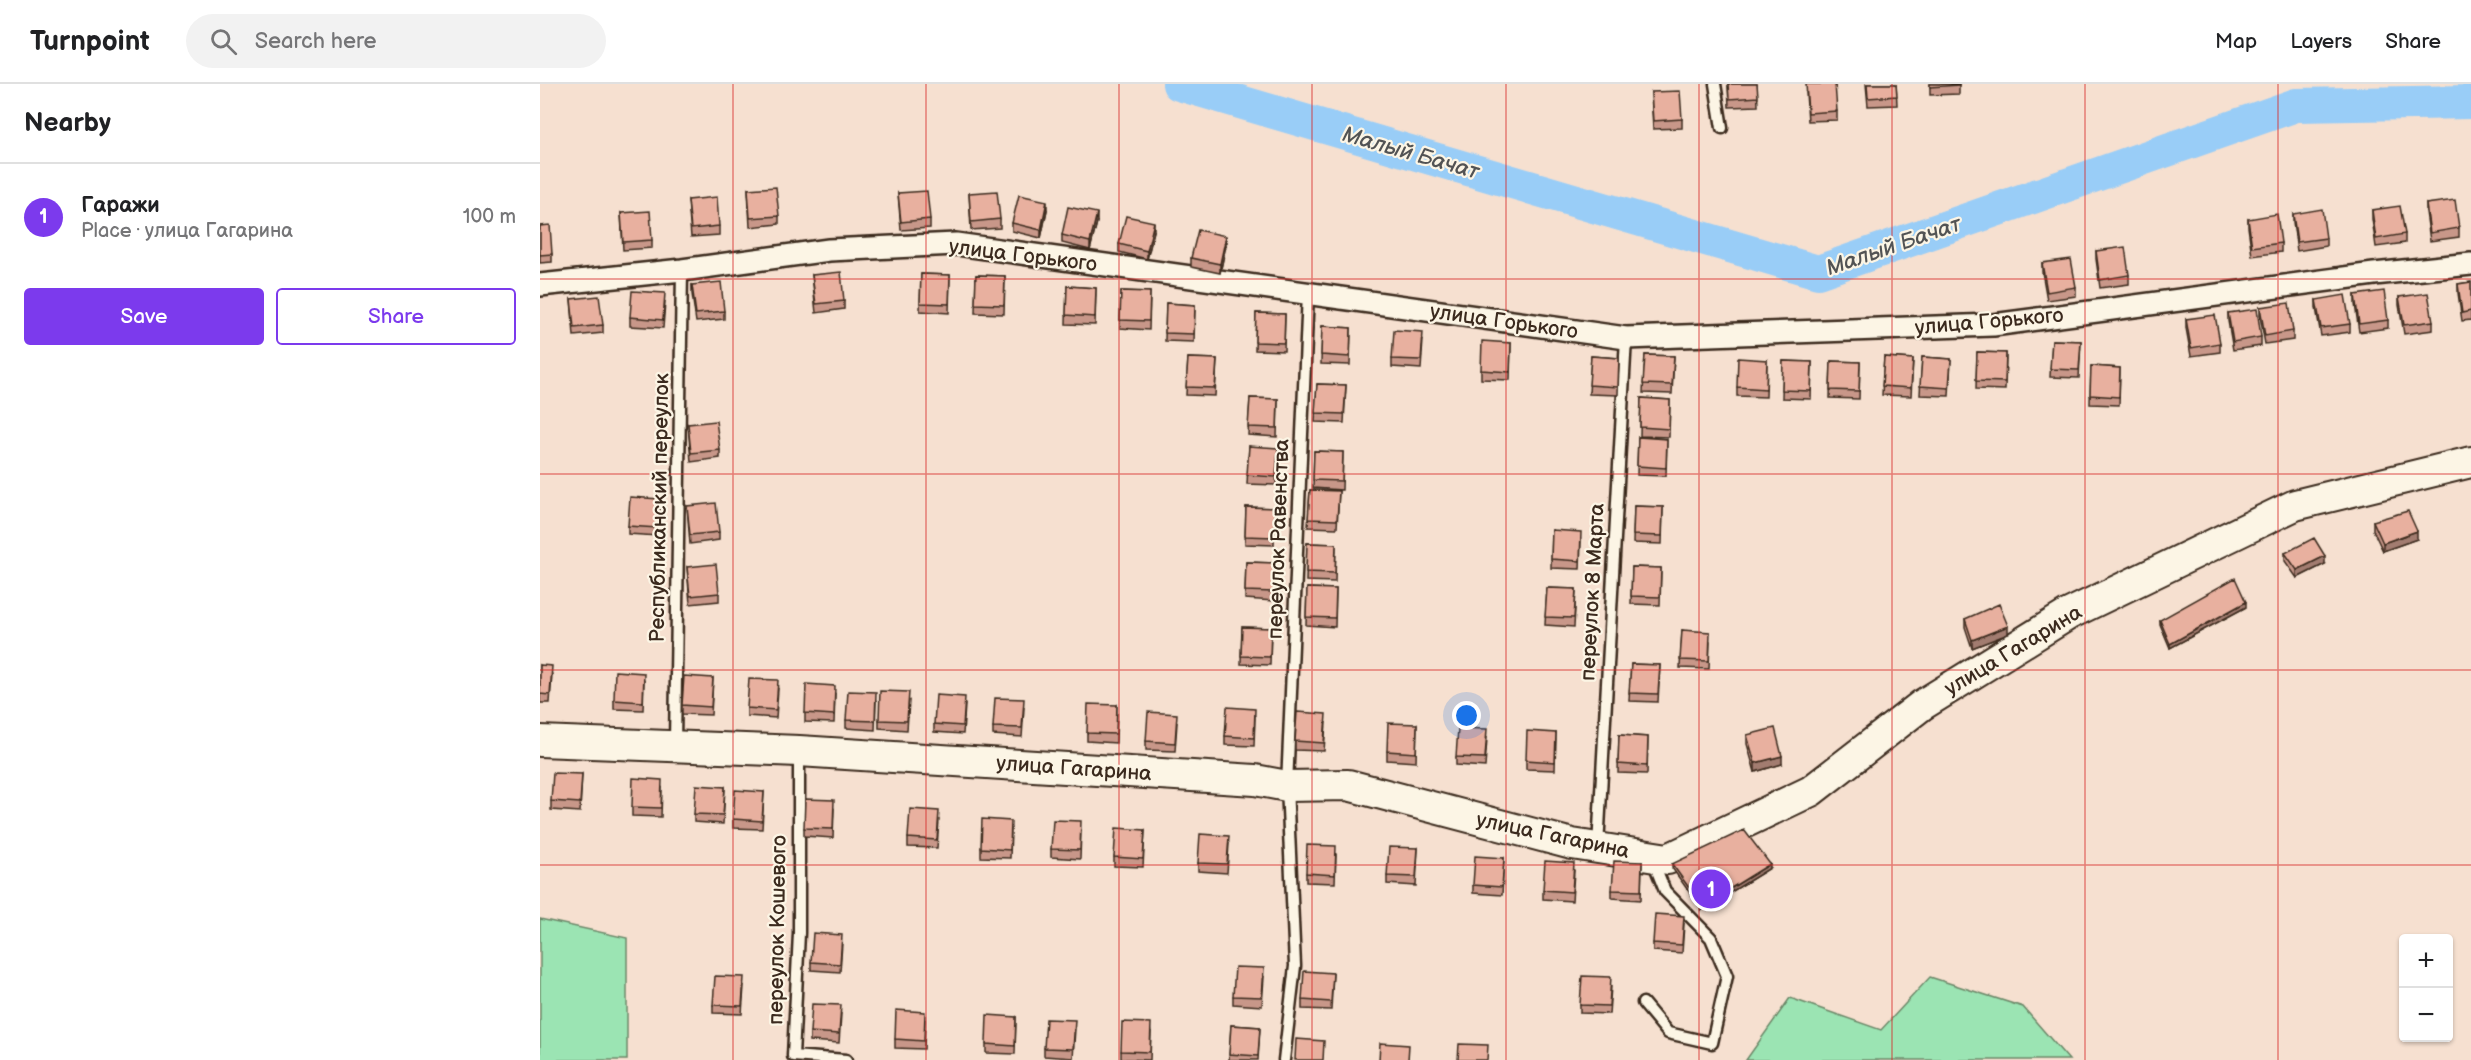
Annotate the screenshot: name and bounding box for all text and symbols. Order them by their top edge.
search box [186,14,606,68]
text: Turnpoint [30,25,150,58]
icon: search [207,25,240,58]
text: Search here [255,28,377,55]
text: Map [2215,29,2257,54]
text: Layers [2290,29,2352,54]
text: Share [2385,29,2441,54]
text: Nearby [24,108,111,139]
water label: Малый Бачат [1339,121,1484,186]
text: Гаражи [81,192,160,219]
text: 1 [39,205,48,229]
text: 100 m [463,205,516,229]
water label: Малый Бачат [1822,210,1966,282]
text: Place · улица Гагарина [81,219,293,243]
street label: улица Горького [947,234,1098,277]
button: Save [24,288,264,345]
button: Share [276,288,516,345]
street label: улица Горького [1428,299,1579,344]
street label: улица Горького [1914,303,2064,340]
street label: Республиканский переулок [645,373,674,643]
street label: переулок Равенства [1263,438,1295,640]
street label: переулок 8 Марта [1575,502,1610,681]
street label: улица Гагарина [1940,599,2087,701]
your location [1452,701,1481,730]
street label: улица Гагарина [995,751,1153,786]
street label: улица Гагарина [1474,807,1632,864]
street label: переулок Кошевого [763,835,792,1025]
pin: 1 [1692,866,1730,912]
map controls [2399,934,2453,1042]
button: + [2399,934,2453,988]
button: − [2399,988,2453,1042]

